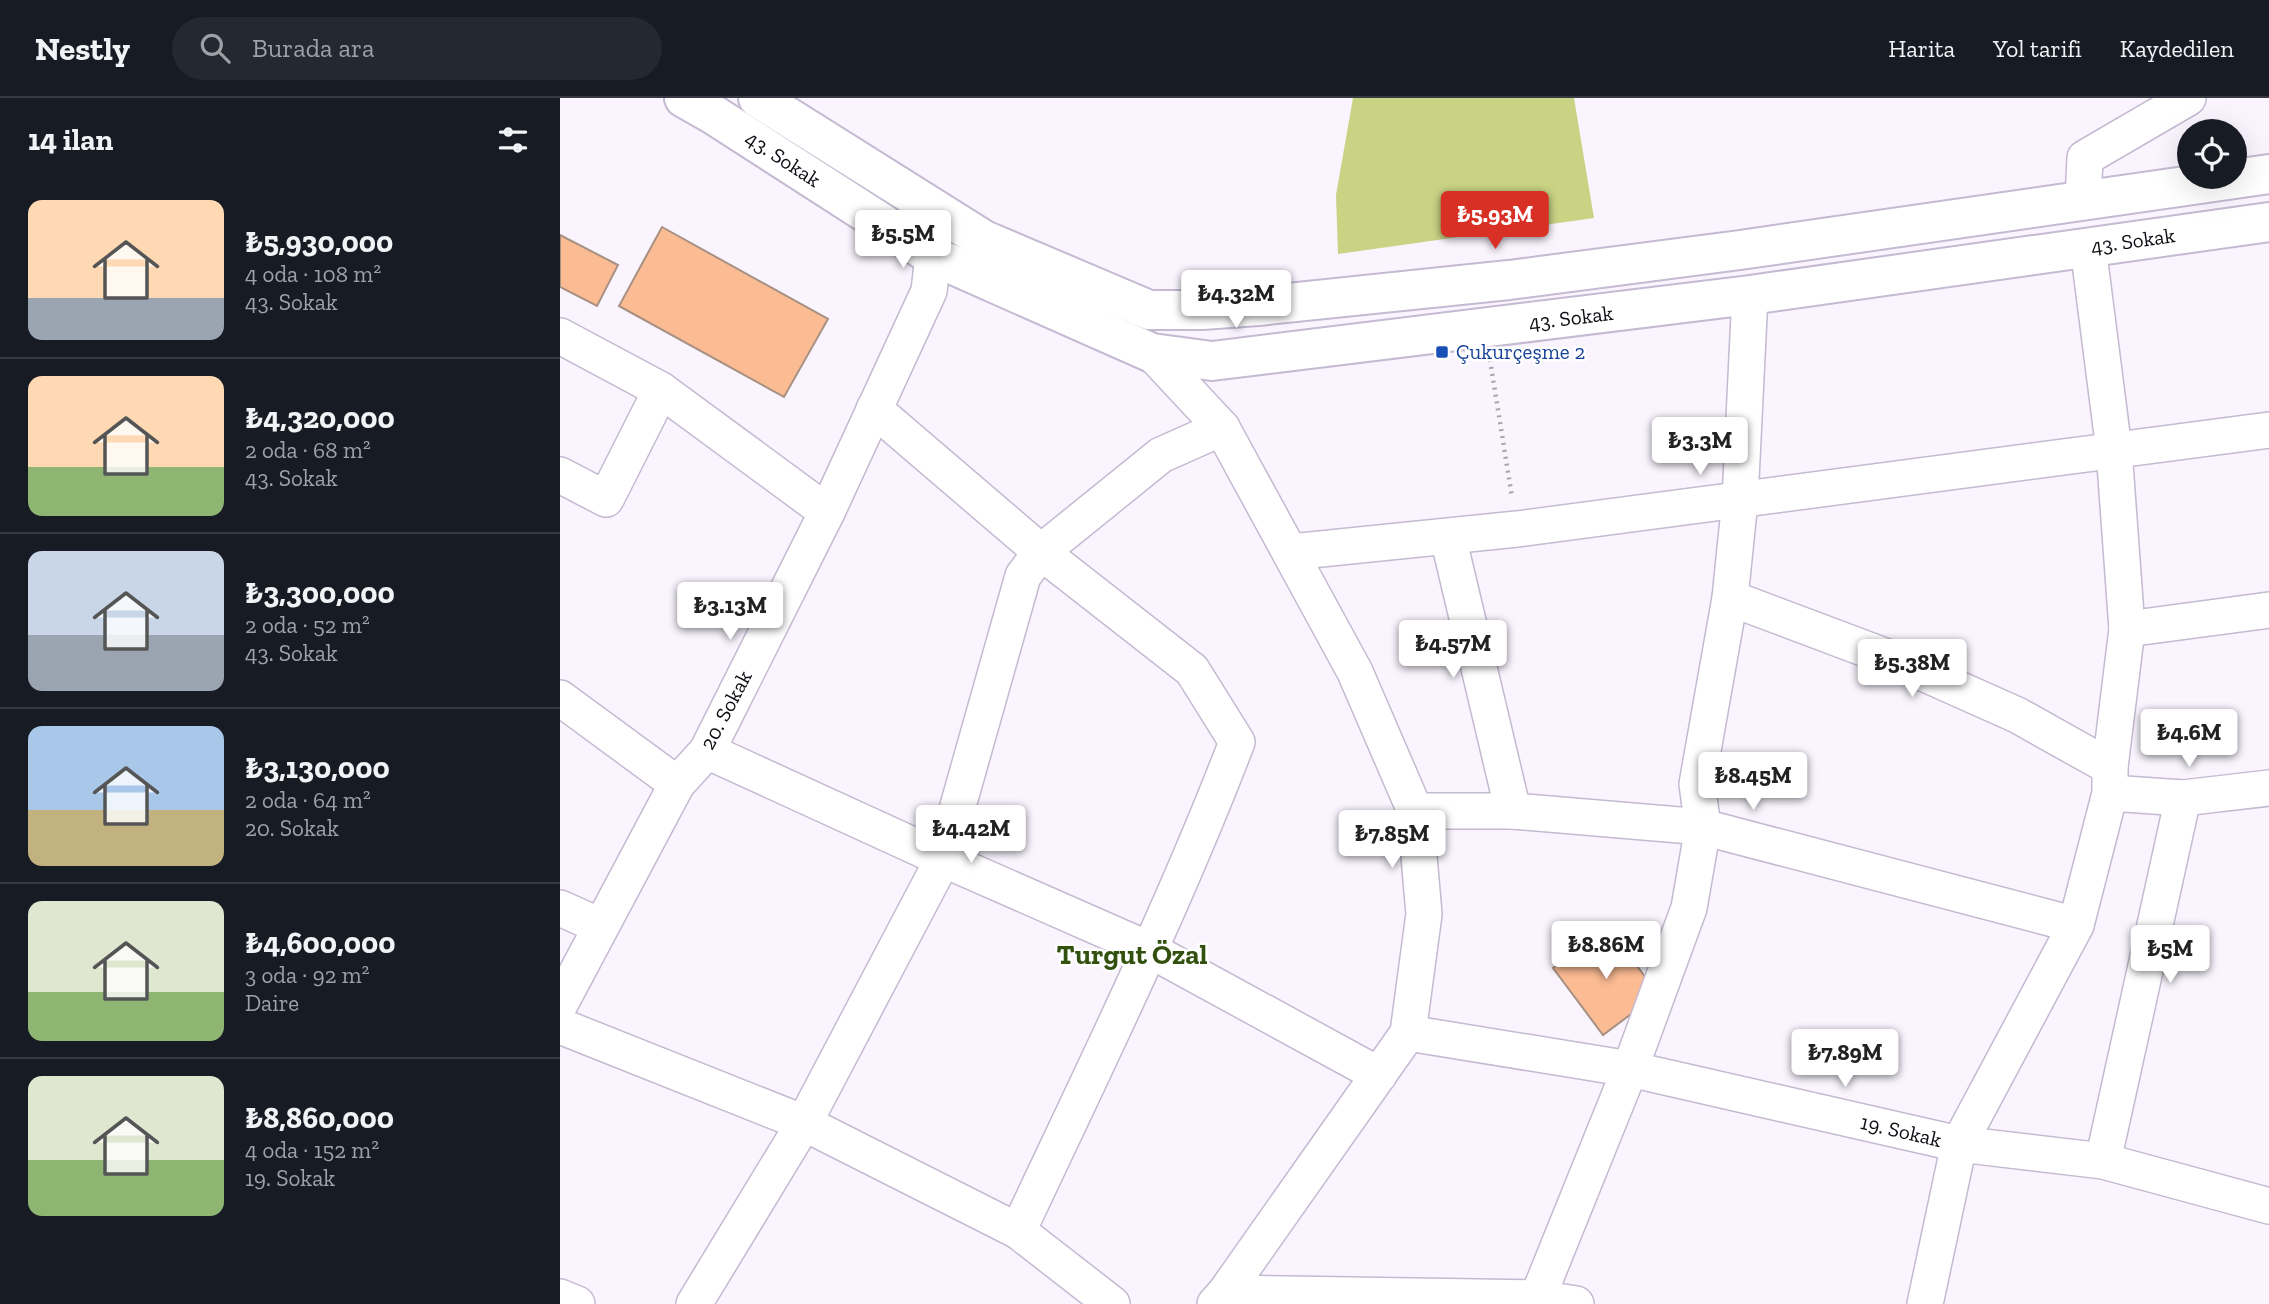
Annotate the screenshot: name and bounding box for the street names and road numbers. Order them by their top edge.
street label: 43. Sokak [741,125,826,192]
street label: 43. Sokak [2089,222,2177,259]
street label: 43. Sokak [1527,300,1615,335]
street label: 20. Sokak [694,666,757,753]
street label: 19. Sokak [1858,1109,1944,1152]

